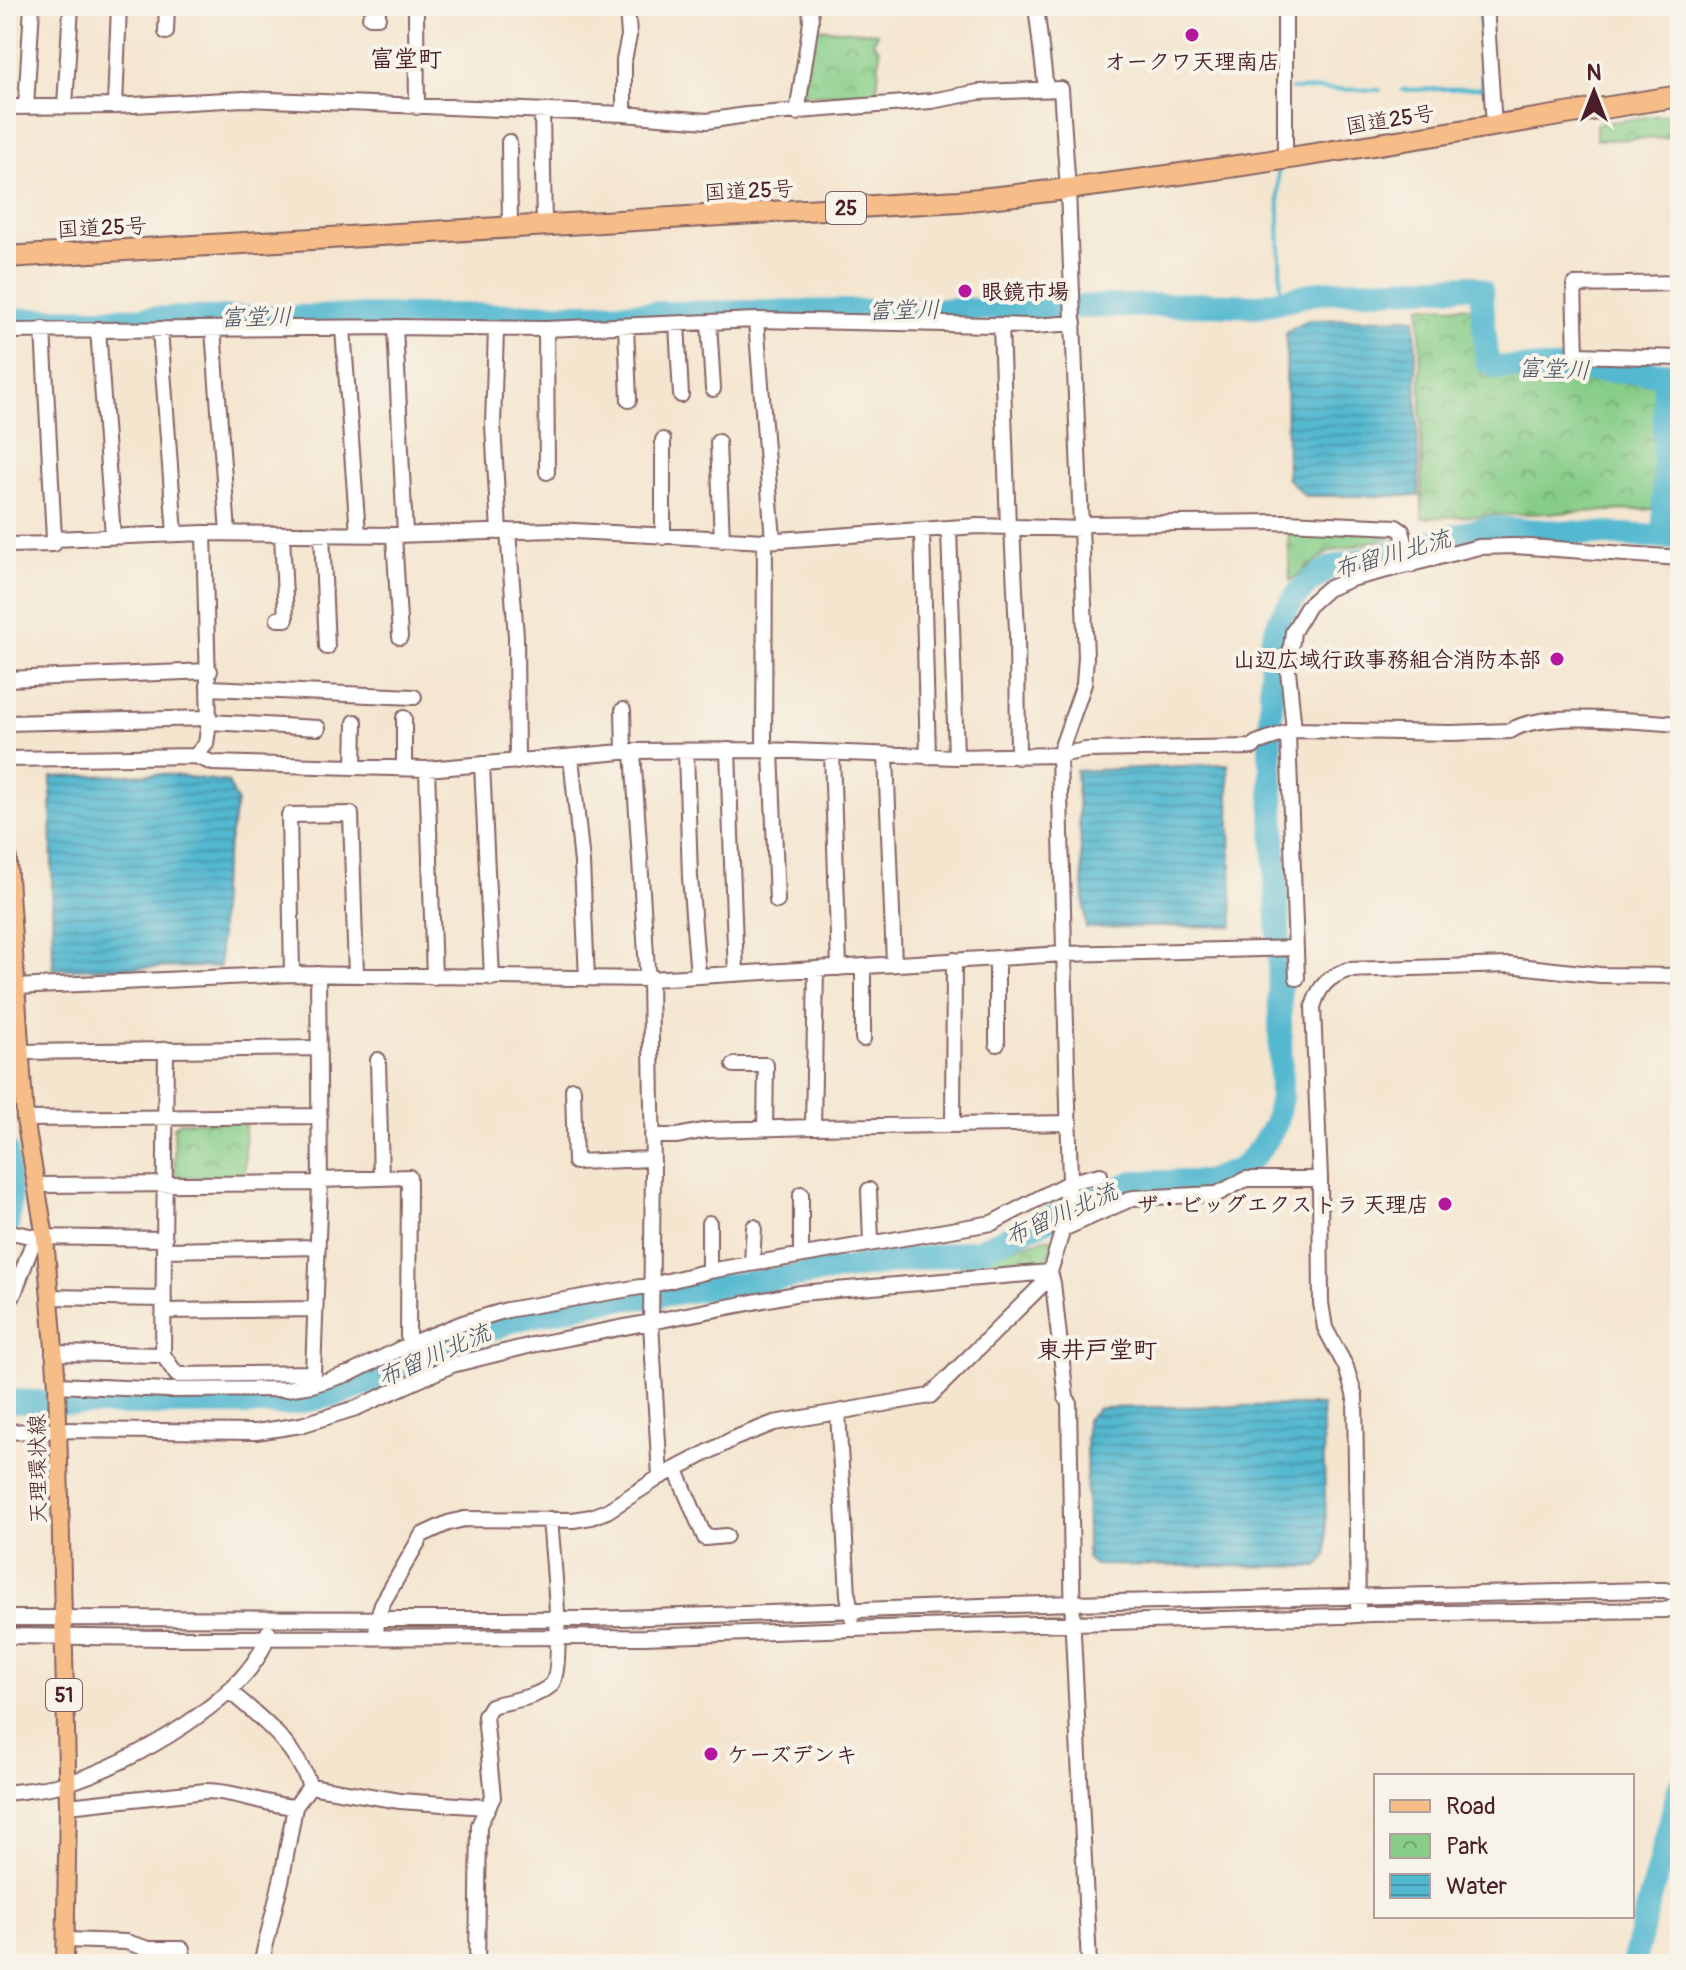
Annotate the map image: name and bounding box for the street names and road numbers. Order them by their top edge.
street label: 国道25号 [1343,99,1437,141]
street label: 国道25号 [703,175,795,207]
road number: 25 [826,192,866,224]
street label: 国道25号 [56,212,148,244]
street label: 天理環状線 [23,1414,53,1524]
road number: 51 [46,1679,82,1711]

